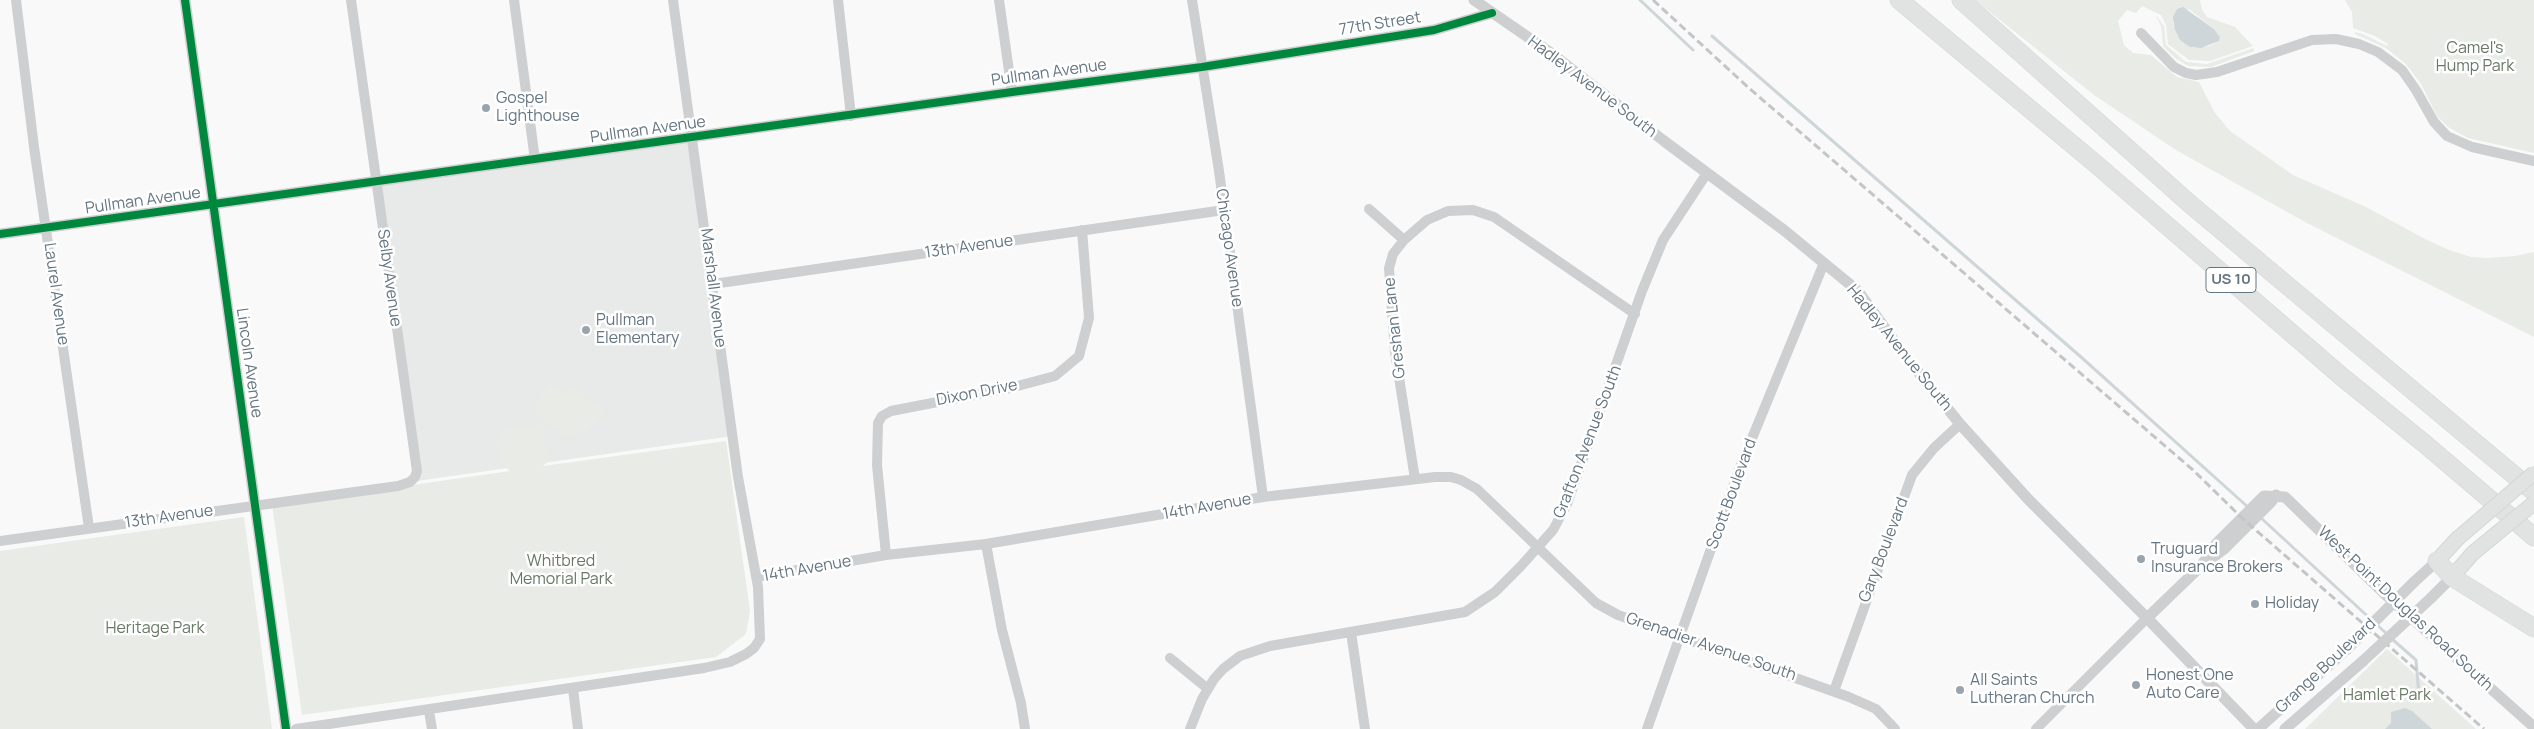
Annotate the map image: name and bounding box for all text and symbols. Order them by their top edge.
street label: 77th Street [1338,8,1422,40]
street label: Hadley Avenue South [1524,32,1660,142]
park label: Camel's Hump Park [2436,39,2514,77]
street label: Pullman Avenue [990,55,1108,91]
place label: Gospel Lighthouse [496,89,580,127]
marker: Gospel Lighthouse [480,102,492,114]
street label: Pullman Avenue [589,112,707,148]
street label: Pullman Avenue [84,183,202,219]
street label: Chicago Avenue [1211,188,1247,308]
street label: Marshall Avenue [696,227,730,349]
street label: Selby Avenue [373,228,405,328]
street label: 13th Avenue [924,231,1014,263]
street label: Laurel Avenue [39,242,73,346]
road number: US 10 [2206,268,2256,292]
street label: Greshan Lane [1380,276,1410,380]
street label: Hadley Avenue South [1842,281,1956,415]
street label: Lincoln Avenue [232,307,266,419]
place label: Pullman Elementary [596,311,679,349]
marker: Pullman Elementary [580,324,592,336]
street label: Grafton Avenue South [1550,363,1626,521]
street label: Dixon Drive [935,376,1019,410]
street label: Scott Boulevard [1703,436,1761,552]
street label: 14th Avenue [1161,490,1253,524]
street label: Gary Boulevard [1855,495,1913,605]
street label: 13th Avenue [124,501,214,533]
street label: West Point Douglas Road South [2313,523,2497,695]
place label: Truguard Insurance Brokers [2151,540,2283,578]
park label: Whitbred Memorial Park [510,552,612,590]
street label: 14th Avenue [761,552,853,586]
marker: Truguard Insurance Brokers [2135,553,2147,565]
place label: Holiday [2265,594,2319,614]
marker: Holiday [2249,598,2261,610]
street label: Grenadier Avenue South [1623,609,1799,685]
street label: Grange Boulevard [2272,615,2380,717]
park label: Heritage Park [105,619,205,639]
place label: Honest One Auto Care [2146,666,2234,704]
place label: All Saints Lutheran Church [1970,671,2094,709]
marker: Honest One Auto Care [2130,679,2142,691]
marker: All Saints Lutheran Church [1954,684,1966,696]
park label: Hamlet Park [2343,686,2431,706]

